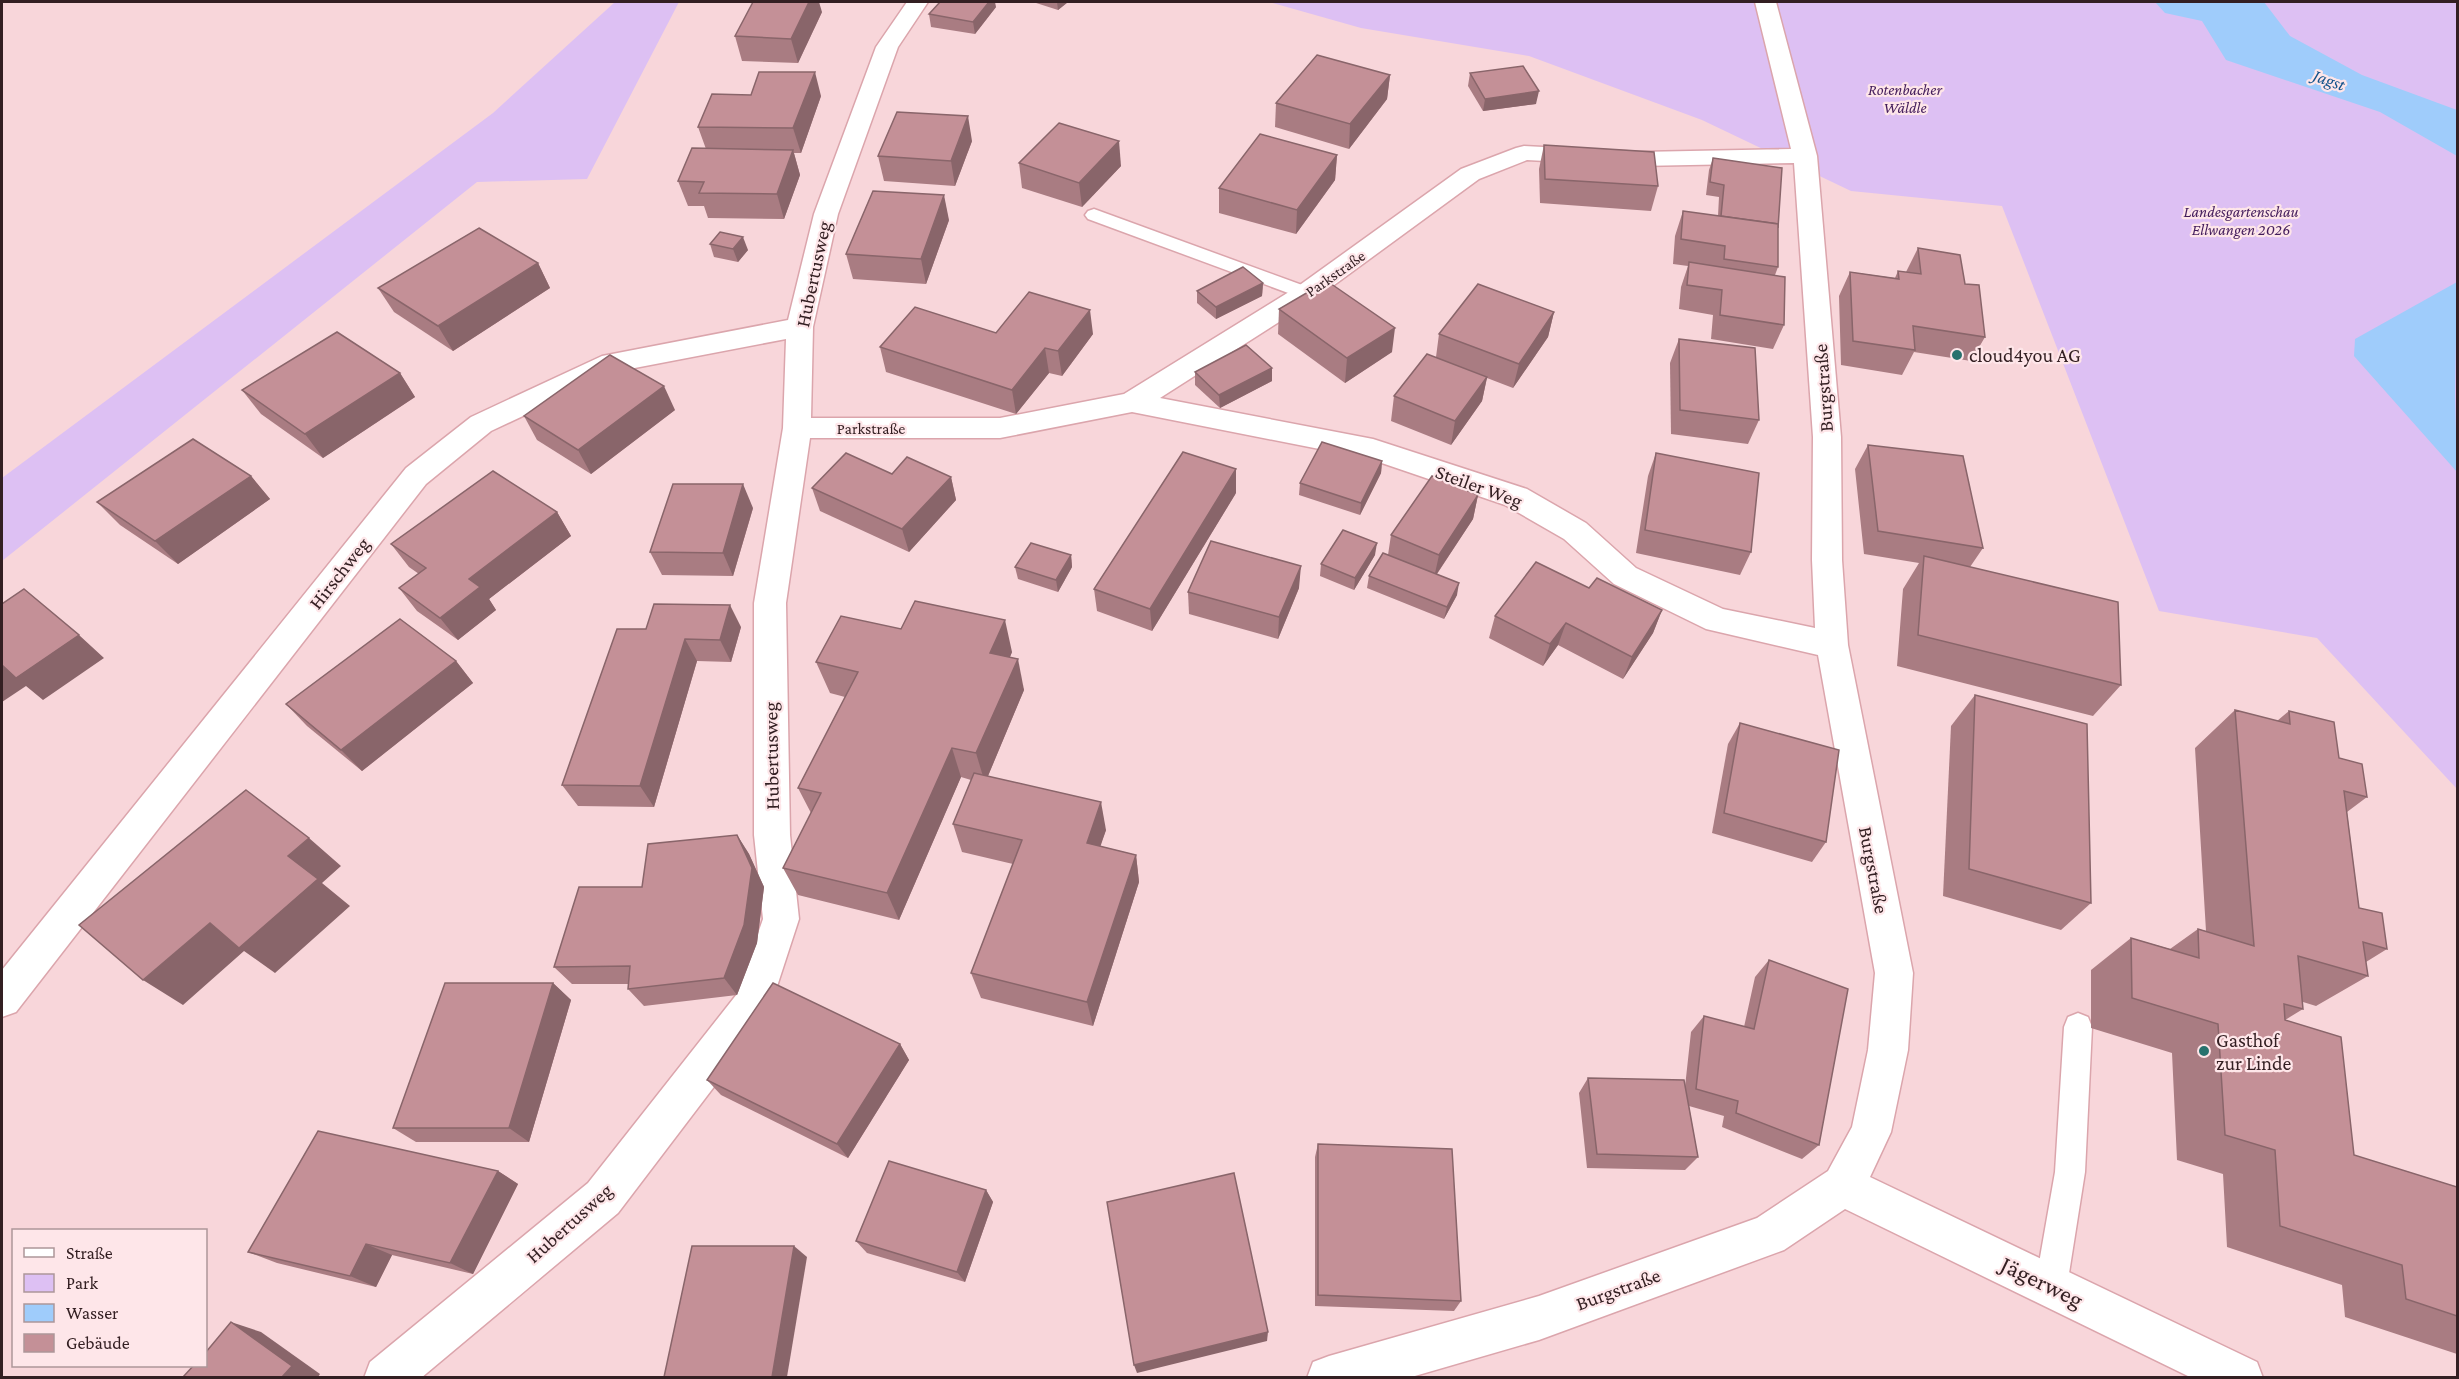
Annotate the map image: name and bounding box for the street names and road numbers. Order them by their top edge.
street label: Hubertusweg [791,219,836,329]
street label: Parkstraße [1302,247,1368,300]
street label: Burgstraße [1809,343,1838,433]
street label: Parkstraße [837,420,905,437]
street label: Steiler Weg [1432,460,1526,513]
street label: Hirschweg [304,532,375,614]
street label: Hubertusweg [759,702,784,810]
street label: Burgstraße [1854,825,1893,916]
street label: Hubertusweg [522,1179,617,1268]
street label: Jägerweg [1995,1249,2088,1313]
street label: Burgstraße [1573,1264,1664,1315]

